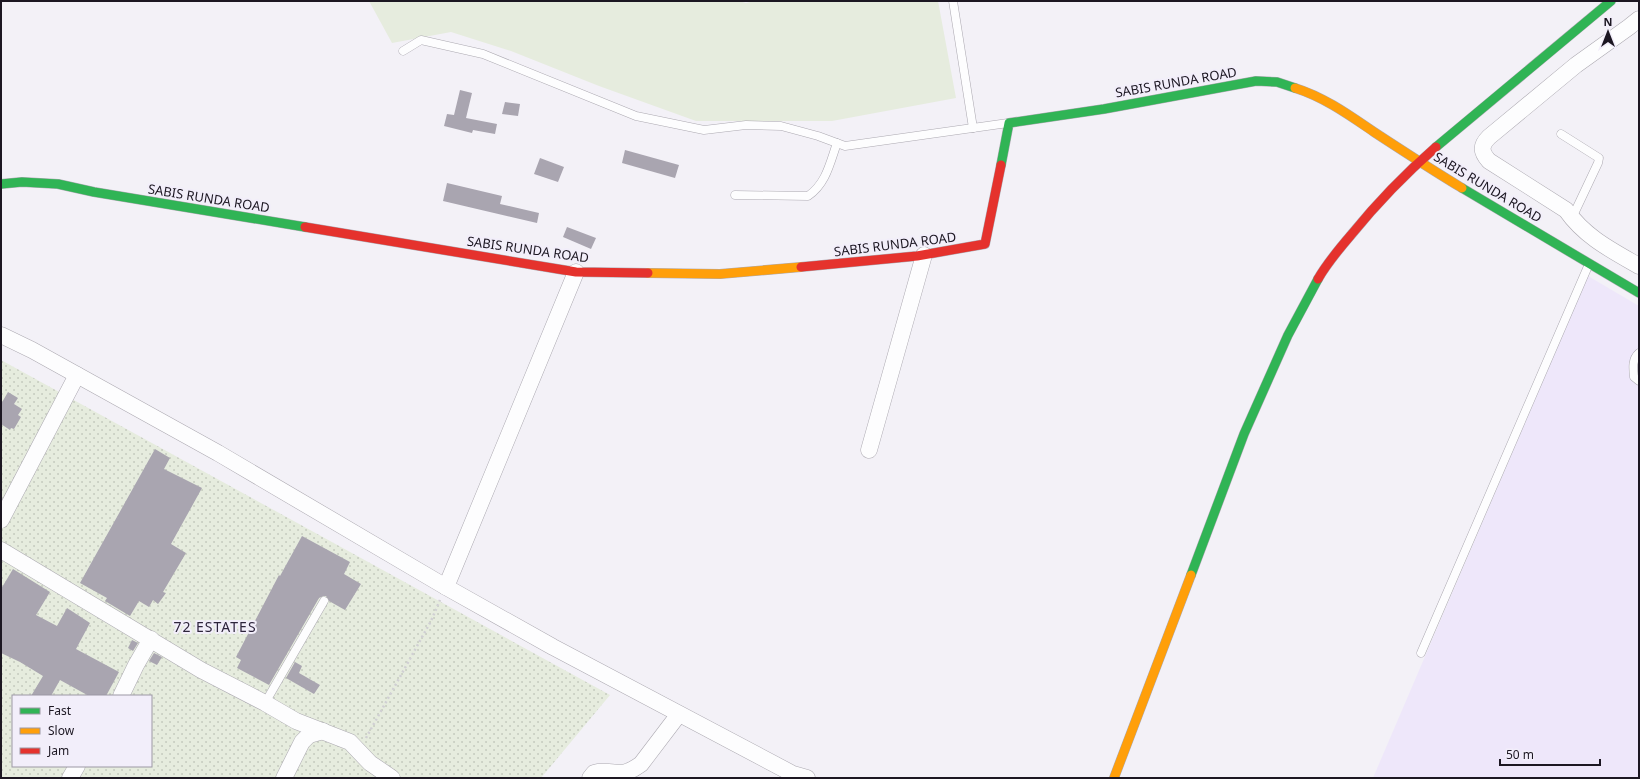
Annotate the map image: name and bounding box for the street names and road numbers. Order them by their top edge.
street label: SABIS RUNDA ROAD [1114,62,1238,102]
street label: SABIS RUNDA ROAD [1431,148,1545,226]
street label: SABIS RUNDA ROAD [147,179,271,217]
street label: SABIS RUNDA ROAD [833,228,957,260]
street label: SABIS RUNDA ROAD [466,232,590,266]

